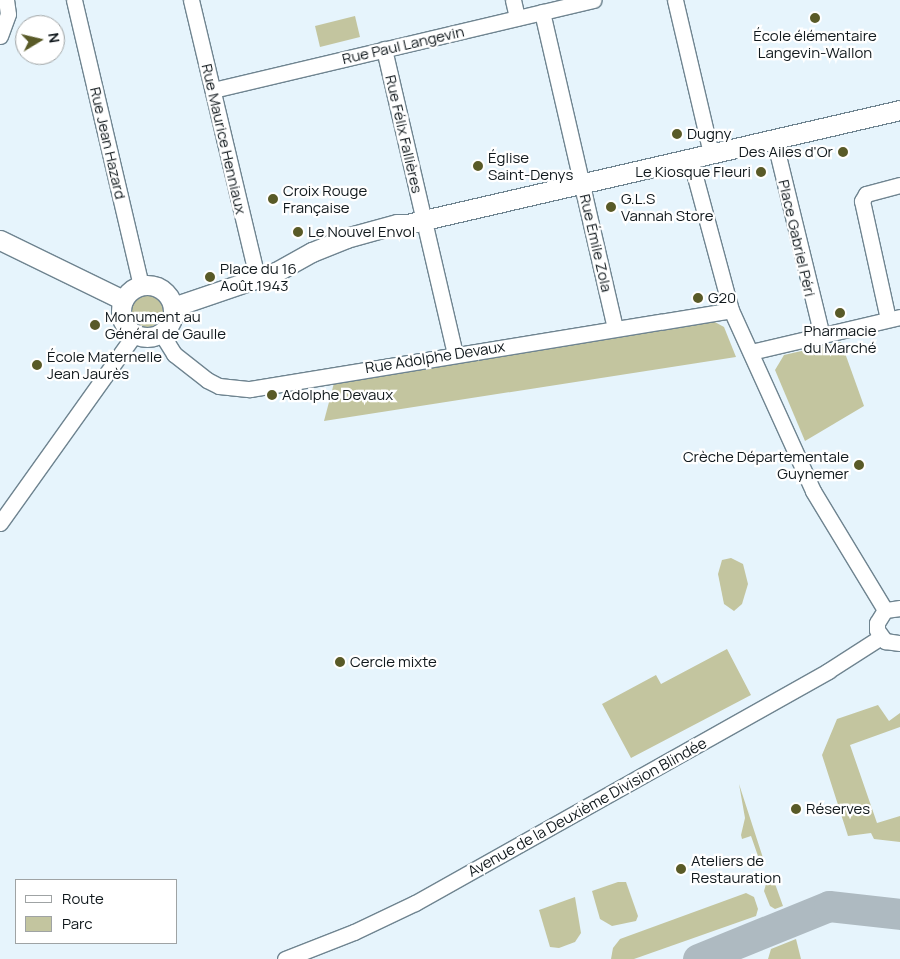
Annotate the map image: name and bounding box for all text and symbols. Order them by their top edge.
marker: École élémentaire Langevin-Wallon [809,12,821,24]
north arrow [15,15,65,65]
street label: Rue Paul Langevin [340,22,466,68]
place label: École élémentaire Langevin-Wallon [753,26,877,61]
text: N [44,31,64,44]
street label: Rue Maurice Henniaux [198,62,250,216]
street label: Rue Félix Fallières [382,73,426,195]
street label: Rue Jean Hazard [86,85,130,201]
place label: Dugny [687,125,731,143]
marker: Dugny [671,128,683,140]
place label: Des Ailes d'Or [739,143,833,161]
marker: Des Ailes d'Or [837,146,849,158]
place label: Église Saint-Denys [488,148,573,183]
marker: Église Saint-Denys [472,160,484,172]
place label: Le Kiosque Fleuri [635,163,751,181]
marker: Le Kiosque Fleuri [755,166,767,178]
street label: Place Gabriel Péri [775,178,819,298]
place label: Croix Rouge Française [283,181,367,216]
place label: G.L.S Vannah Store [621,189,714,224]
street label: Rue Émile Zola [576,192,616,294]
marker: Croix Rouge Française [267,193,279,205]
marker: G.L.S Vannah Store [605,201,617,213]
place label: Le Nouvel Envol [308,223,415,241]
marker: Le Nouvel Envol [292,226,304,238]
place label: Place du 16 Août 1943 [220,259,297,294]
marker: Place du 16 Août 1943 [204,271,216,283]
place label: G20 [708,289,736,307]
marker: G20 [692,292,704,304]
place label: Monument au Général de Gaulle [105,307,226,342]
marker: Pharmacie du Marché [834,307,846,319]
marker: Monument au Général de Gaulle [89,319,101,331]
place label: Pharmacie du Marché [803,321,877,356]
street label: Rue Adolphe Devaux [364,337,506,377]
place label: École Maternelle Jean Jaurès [47,347,162,382]
marker: École Maternelle Jean Jaurès [31,359,43,371]
place label: Adolphe Devaux [282,386,393,404]
marker: Adolphe Devaux [266,389,278,401]
place label: Crèche Départementale Guynemer [683,447,849,482]
marker: Crèche Départementale Guynemer [853,459,865,471]
place label: Cercle mixte [350,653,437,671]
marker: Cercle mixte [334,656,346,668]
street label: Avenue de la Deuxième Division Blindée [464,734,710,880]
place label: Réserves [806,800,870,818]
marker: Réserves [790,803,802,815]
place label: Ateliers de Restauration [691,851,781,886]
marker: Ateliers de Restauration [675,863,687,875]
legend [15,879,178,944]
text: Route [62,888,104,909]
text: Parc [62,913,93,934]

